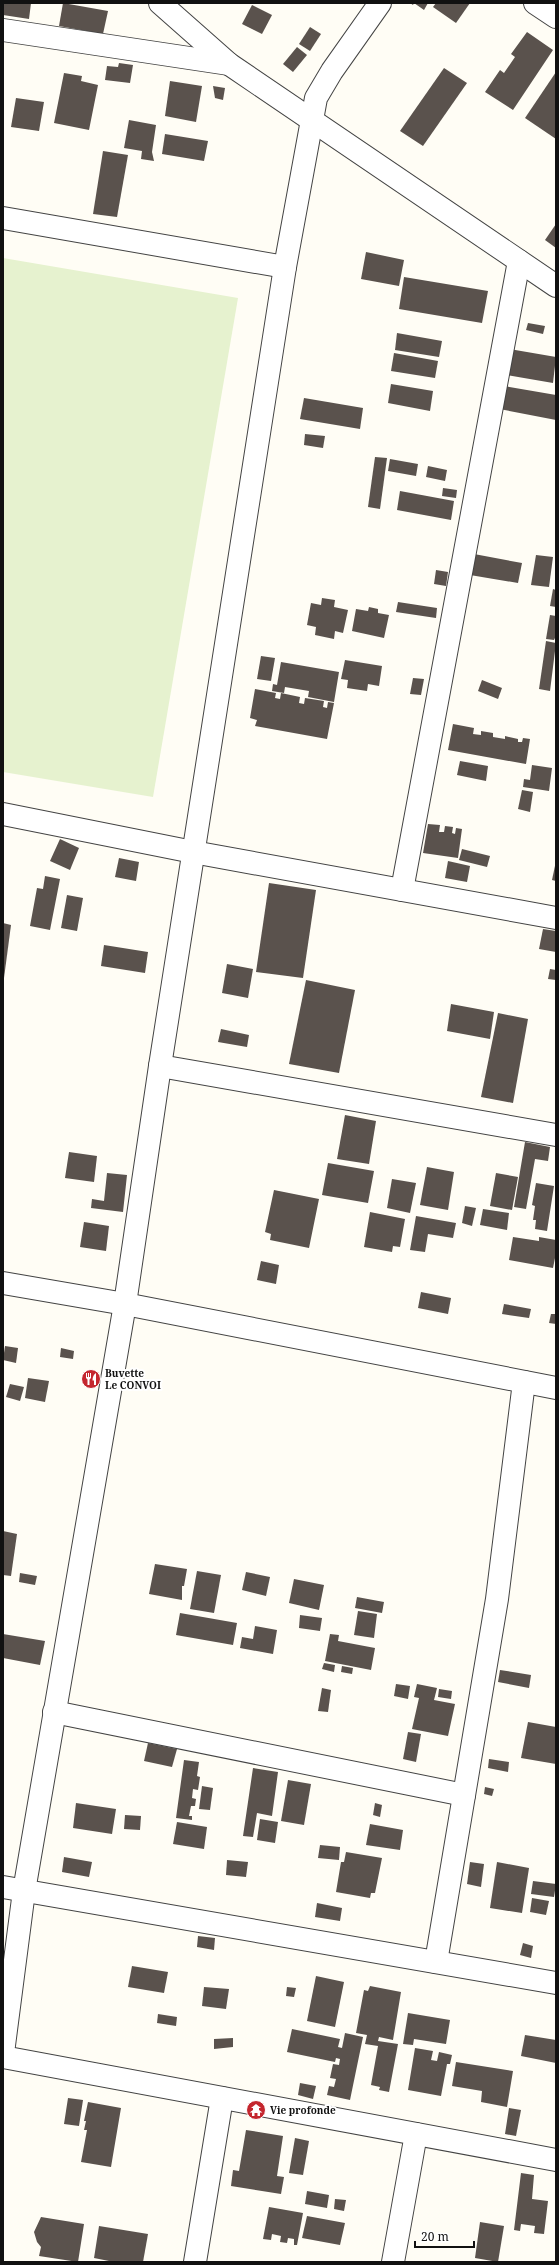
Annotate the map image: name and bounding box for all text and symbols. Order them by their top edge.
place label: Buvette Le CONVOI [105,1366,161,1392]
restaurant icon: Buvette Le CONVOI [80,1368,102,1390]
temple icon: Vie profonde [245,2099,267,2121]
place label: Vie profonde [270,2103,336,2117]
scale bar [415,2223,474,2249]
text: 20 m [421,2228,449,2245]

